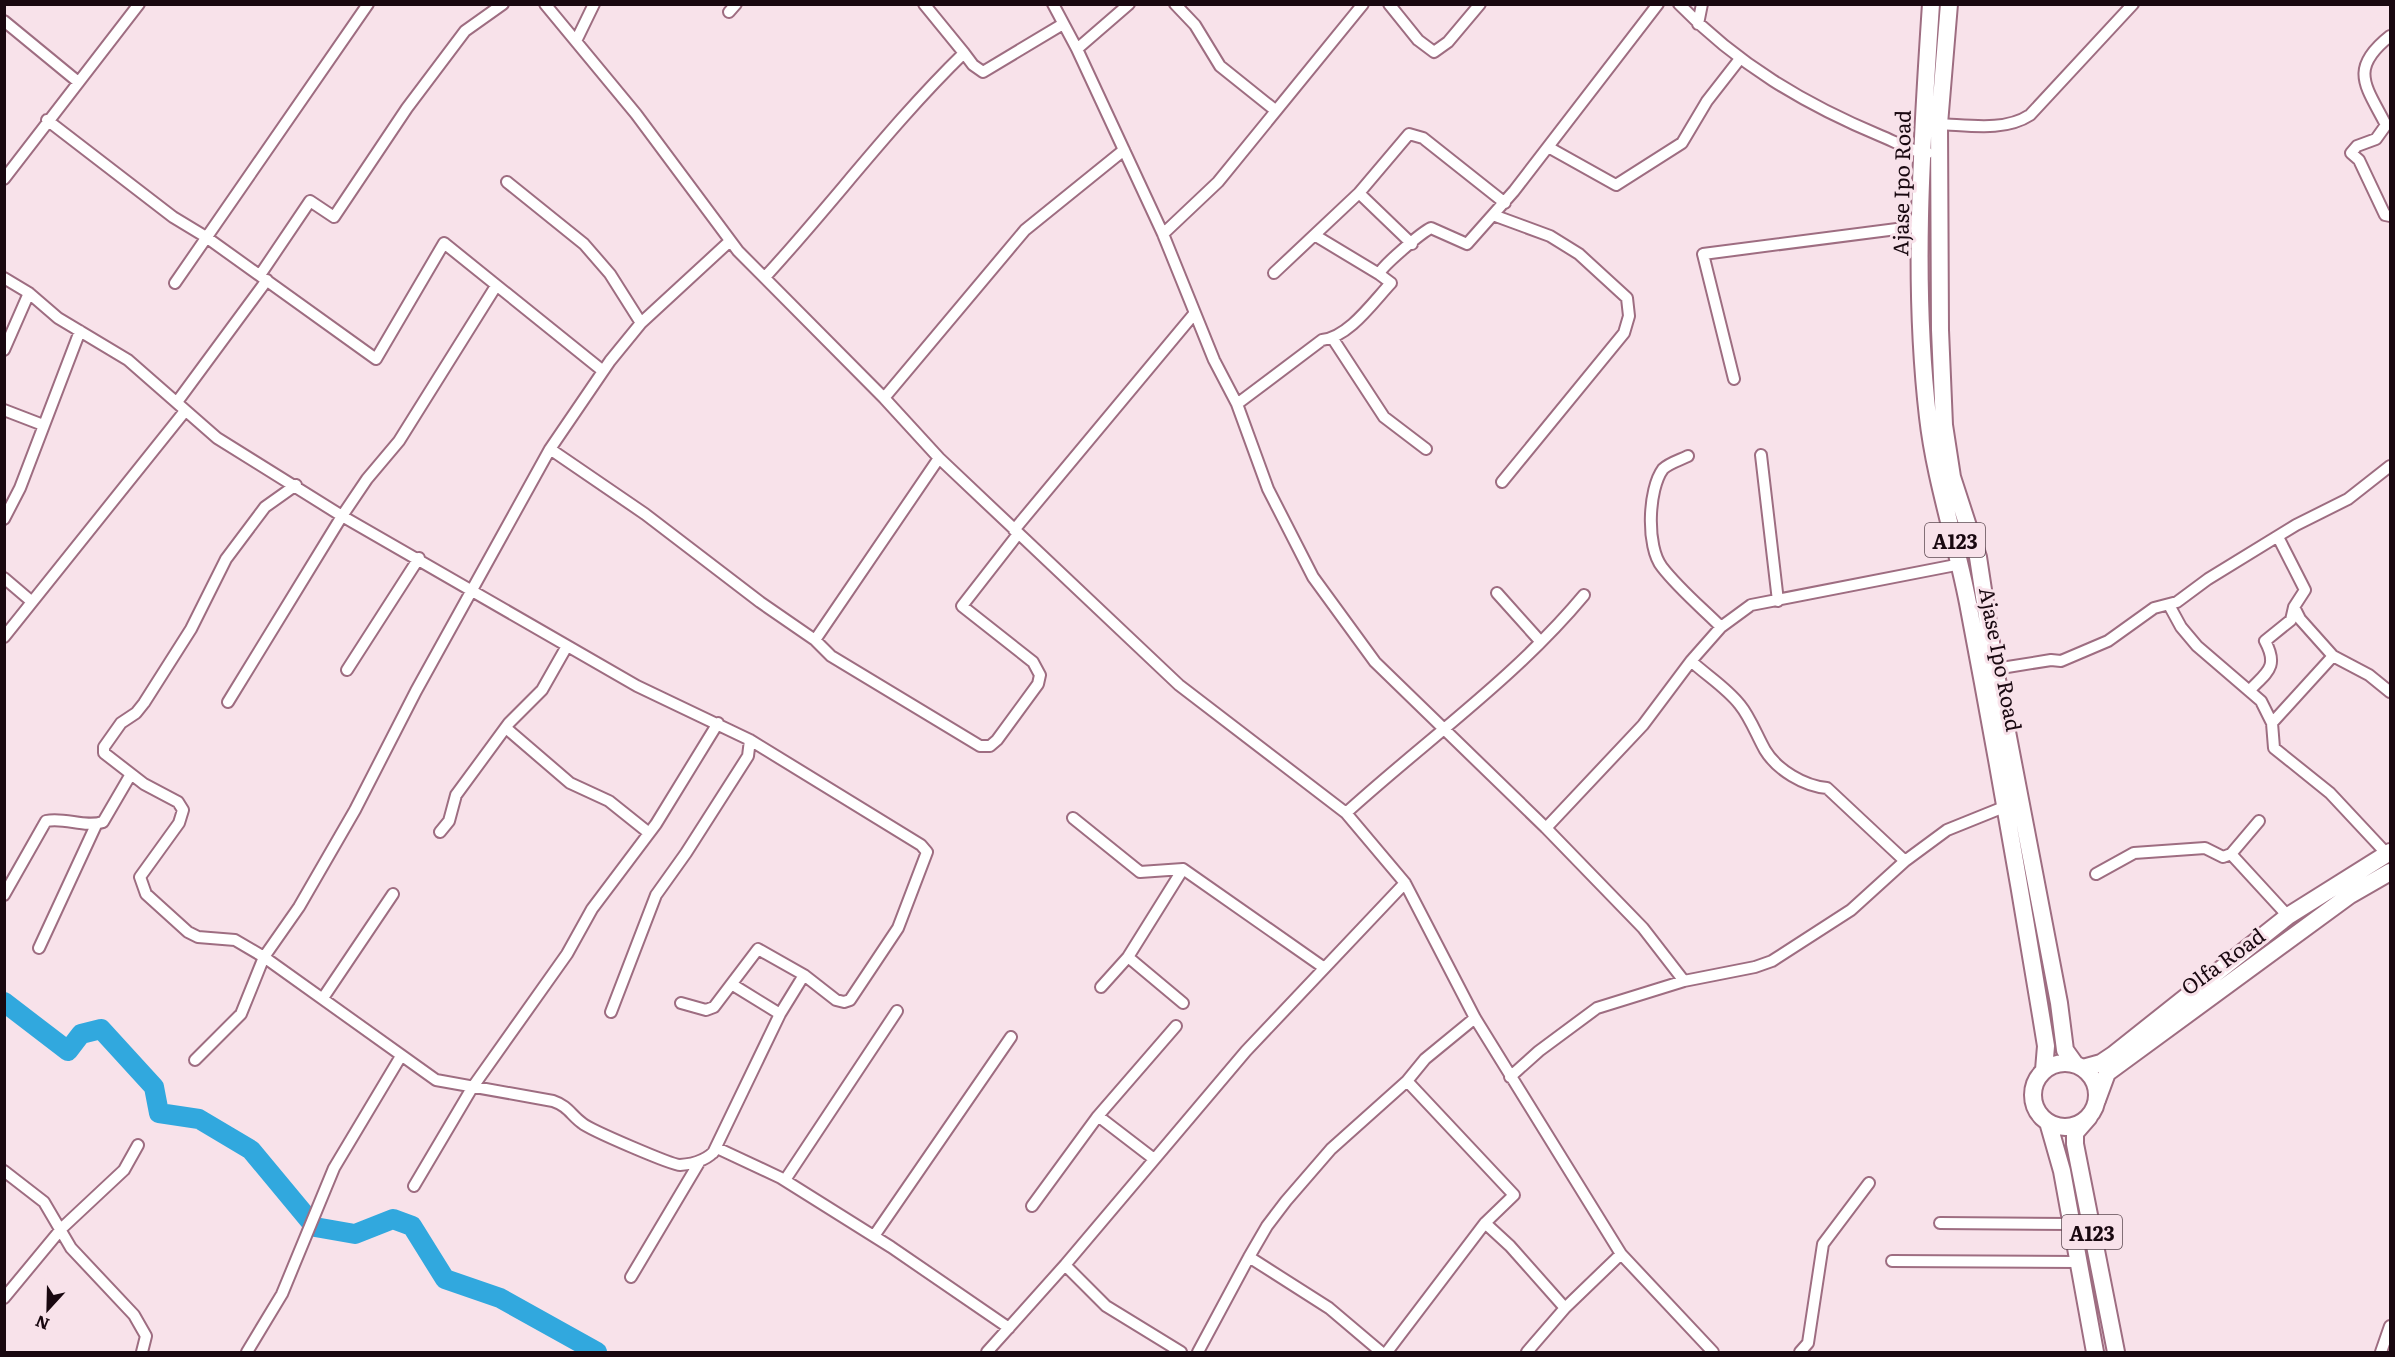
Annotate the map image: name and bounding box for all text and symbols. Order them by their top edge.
street label: Ajase Ipo Road [1883,109,1917,256]
road number: A123 [1925,523,1985,557]
street label: Ajase Ipo Road [1973,584,2031,734]
street label: Olfa Road [2174,919,2271,1001]
road number: A123 [2062,1215,2122,1249]
north arrow [18,1279,78,1339]
text: N [31,1310,53,1337]

